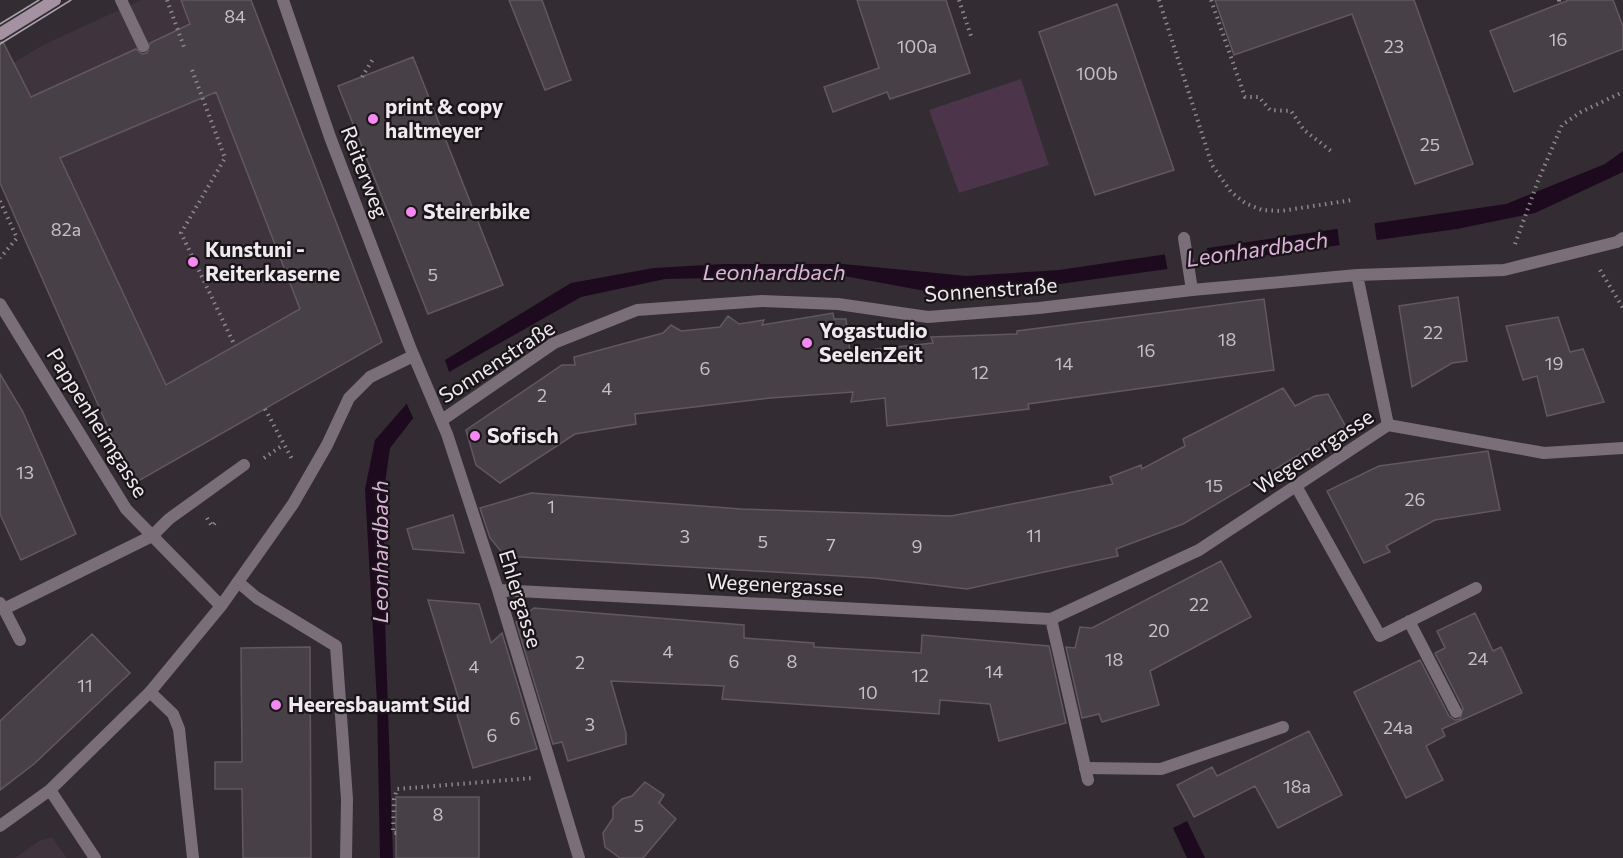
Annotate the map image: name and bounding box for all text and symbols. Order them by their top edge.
house number: 84 [224,5,246,27]
house number: 16 [1549,28,1567,50]
house number: 100a [897,35,937,57]
house number: 23 [1384,35,1404,57]
house number: 100b [1076,62,1118,84]
place label: print & copy haltmeyer [385,93,504,142]
marker: print & copy haltmeyer [366,112,380,126]
street label: Reiterweg [336,122,394,221]
house number: 25 [1420,133,1440,155]
place label: Steirerbike [423,198,530,223]
marker: Steirerbike [404,205,418,219]
house number: 82a [51,218,81,240]
water label: Leonhardbach [1184,225,1330,272]
place label: Kunstuni - Reiterkaserne [205,236,340,285]
marker: Kunstuni - Reiterkaserne [186,255,200,269]
water label: Leonhardbach [702,258,846,285]
house number: 5 [428,263,438,285]
street label: Sonnenstraße [924,271,1058,306]
street label: Sonnenstraße [434,314,559,407]
place label: Yogastudio SeelenZeit [819,317,928,366]
house number: 22 [1423,321,1443,343]
house number: 18 [1218,328,1236,350]
marker: Yogastudio SeelenZeit [800,336,814,350]
house number: 16 [1137,339,1155,361]
street label: Pappenheimgasse [42,343,154,501]
house number: 14 [1055,352,1073,374]
house number: 19 [1545,352,1563,374]
house number: 6 [700,357,710,379]
house number: 12 [971,361,989,383]
house number: 4 [602,377,613,399]
house number: 2 [537,384,547,406]
street label: Wegenergasse [1249,403,1378,499]
place label: Sofisch [487,422,559,447]
marker: Sofisch [468,429,482,443]
house number: 13 [16,461,34,483]
house number: 15 [1205,474,1223,496]
water label: Leonhardbach [366,480,393,624]
house number: 26 [1405,488,1425,510]
house number: 1 [547,495,555,517]
house number: 11 [1026,524,1042,546]
house number: 3 [680,525,690,547]
house number: 5 [758,530,768,552]
house number: 7 [826,533,836,555]
house number: 9 [912,535,922,557]
street label: Ehlergasse [495,546,548,651]
street label: Wegenergasse [706,567,844,600]
house number: 22 [1189,593,1209,615]
house number: 20 [1148,619,1170,641]
house number: 4 [663,640,674,662]
house number: 24 [1468,647,1488,669]
house number: 18 [1105,648,1123,670]
house number: 6 [729,650,739,672]
house number: 8 [787,650,798,672]
house number: 2 [575,651,585,673]
house number: 4 [469,655,480,677]
house number: 14 [985,660,1003,682]
house number: 12 [911,664,929,686]
house number: 11 [77,674,93,696]
house number: 10 [858,681,878,703]
place label: Heeresbauamt Süd [288,691,470,716]
marker: Heeresbauamt Süd [269,698,283,712]
house number: 6 [510,707,520,729]
house number: 3 [585,713,595,735]
house number: 24a [1383,716,1413,738]
house number: 6 [487,724,497,746]
house number: 18a [1283,775,1311,797]
house number: 8 [433,803,444,825]
house number: 5 [634,814,644,836]

